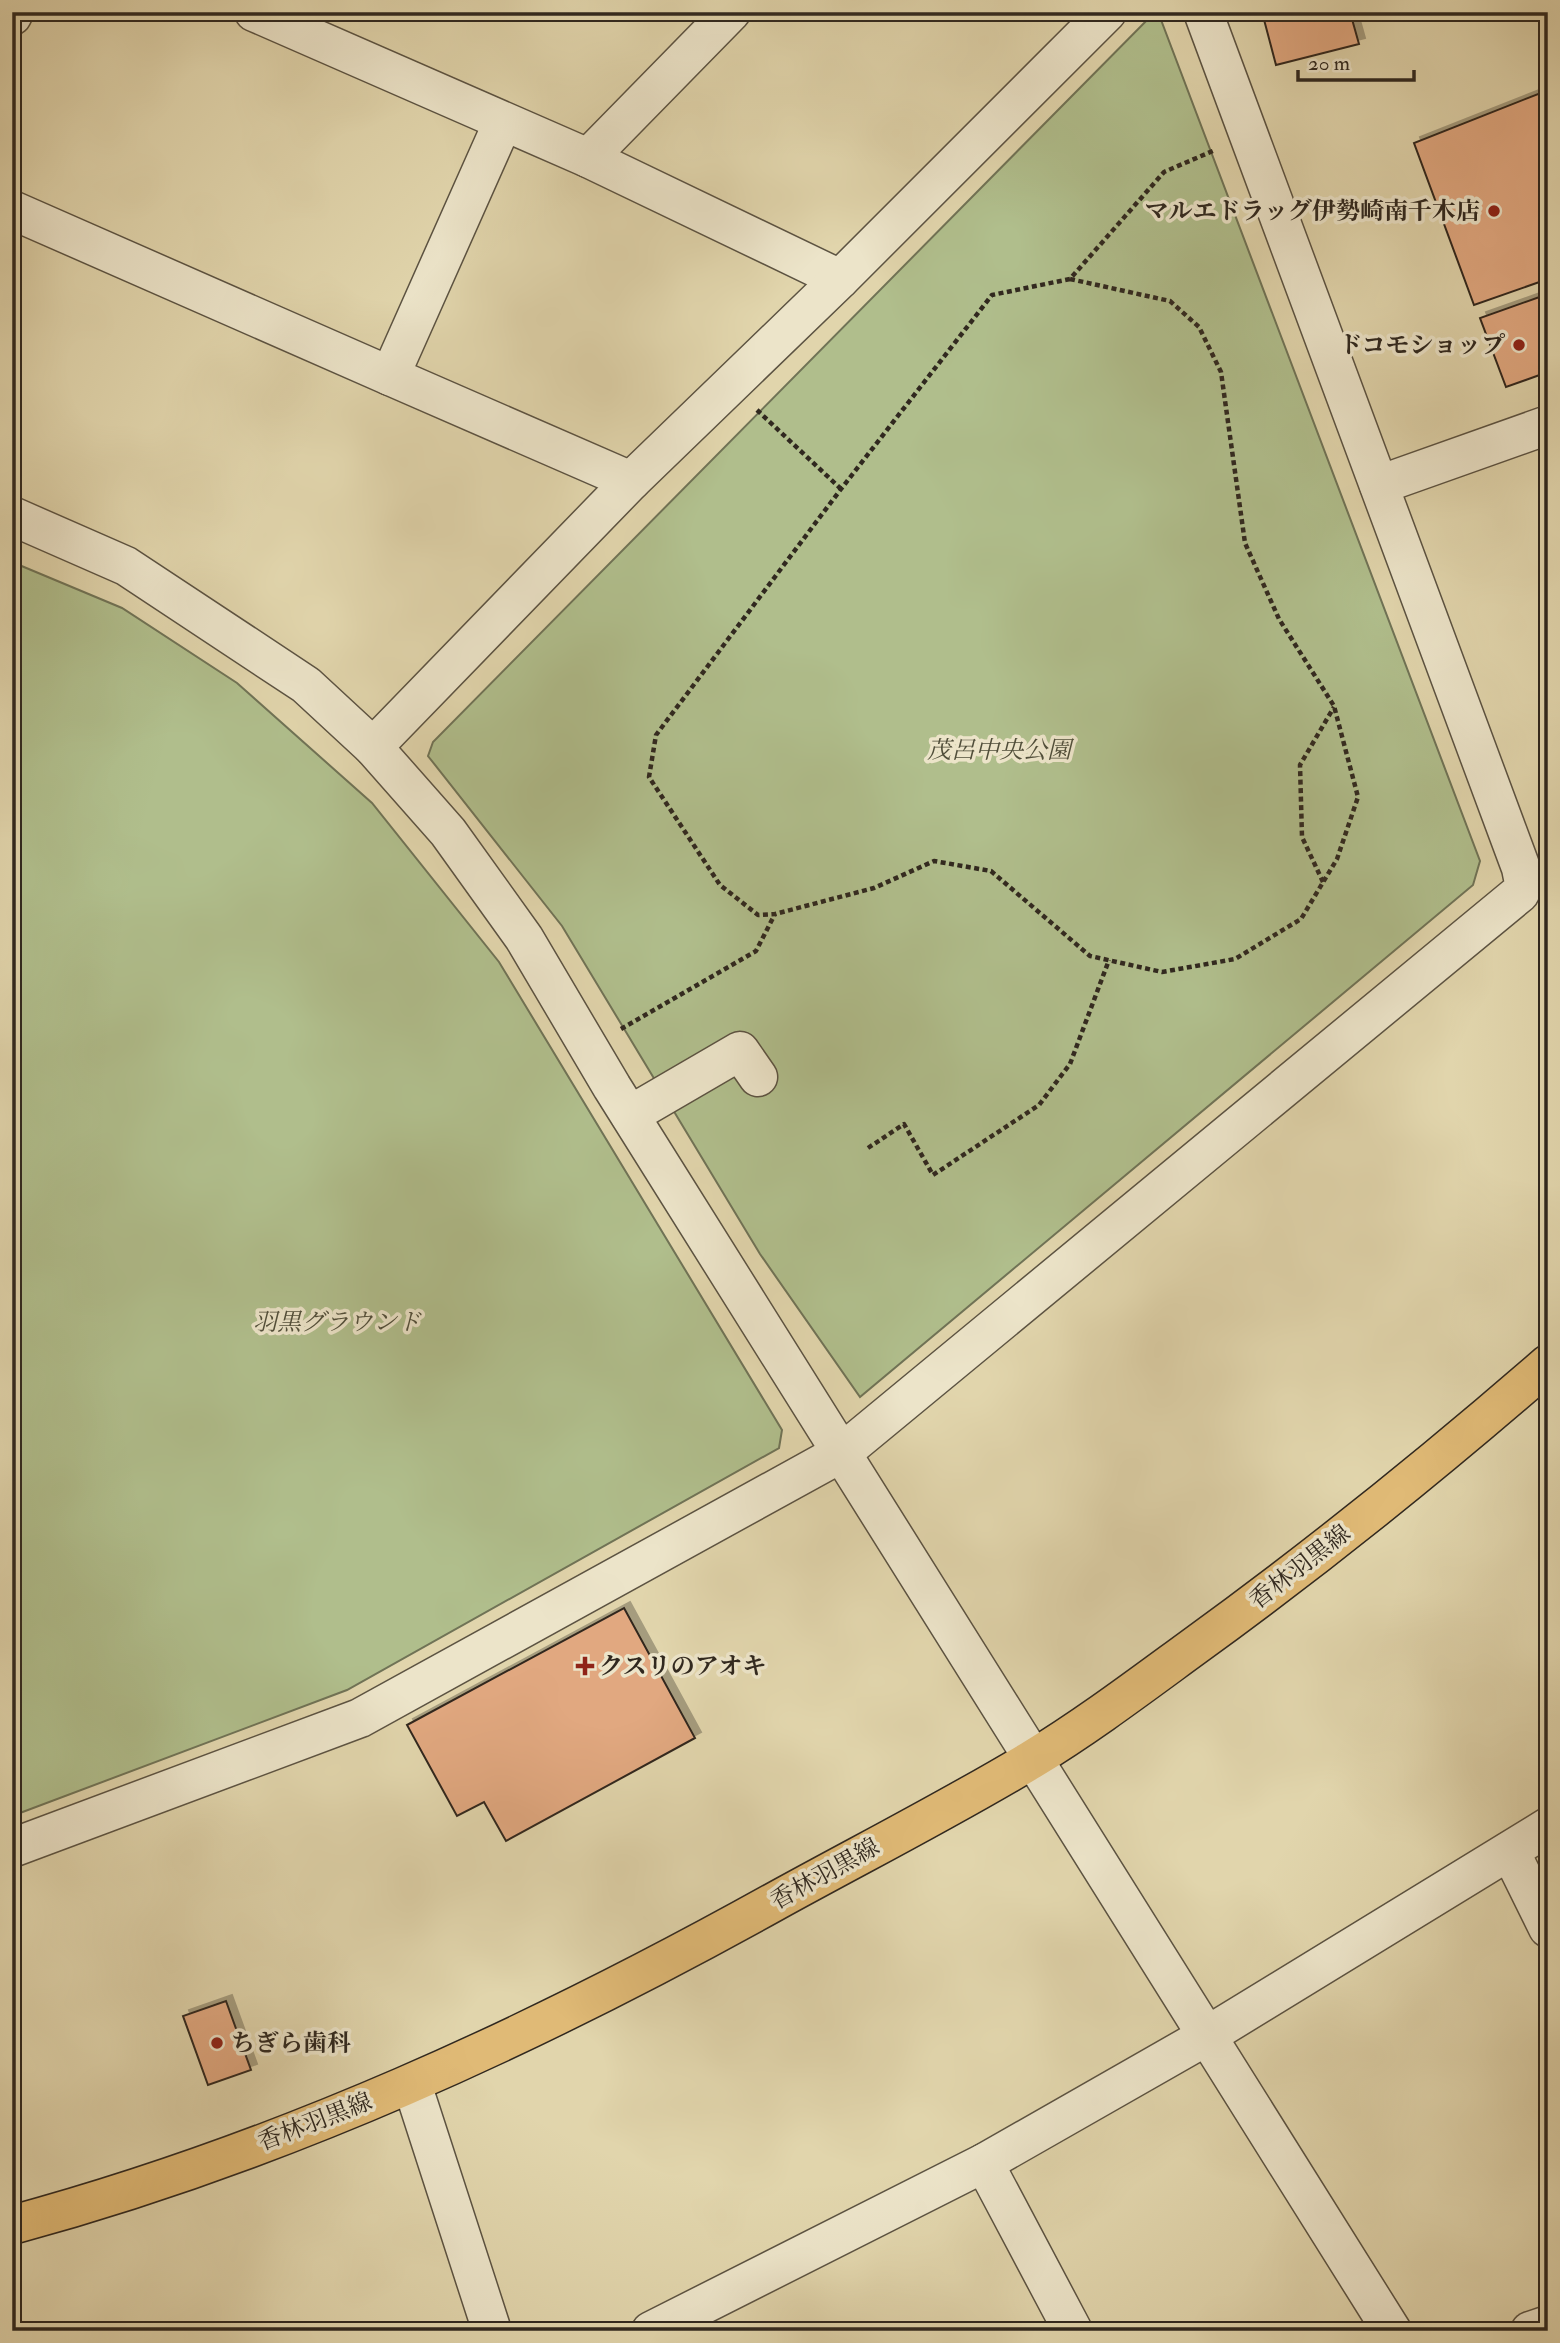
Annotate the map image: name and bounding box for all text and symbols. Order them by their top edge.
scale bar [1298,38,1413,82]
text: 20 m [1308,50,1350,77]
place label: マルエドラッグ伊勢崎南千木店 [1144,196,1480,227]
marker: マルエドラッグ伊勢崎南千木店 [1486,203,1502,219]
place label: ドコモショップ [1338,330,1506,361]
marker: ドコモショップ [1511,337,1527,353]
park label: 茂呂中央公園 [927,735,1075,766]
park label: 羽黒グラウンド [253,1307,422,1338]
street label: 香林羽黒線 [1243,1518,1357,1616]
place label: クスリのアオキ [599,1651,767,1682]
marker: クスリのアオキ [577,1658,593,1674]
street label: 香林羽黒線 [765,1831,885,1917]
place label: ちぎら歯科 [231,2028,351,2059]
marker: ちぎら歯科 [209,2035,225,2051]
street label: 香林羽黒線 [253,2086,377,2158]

